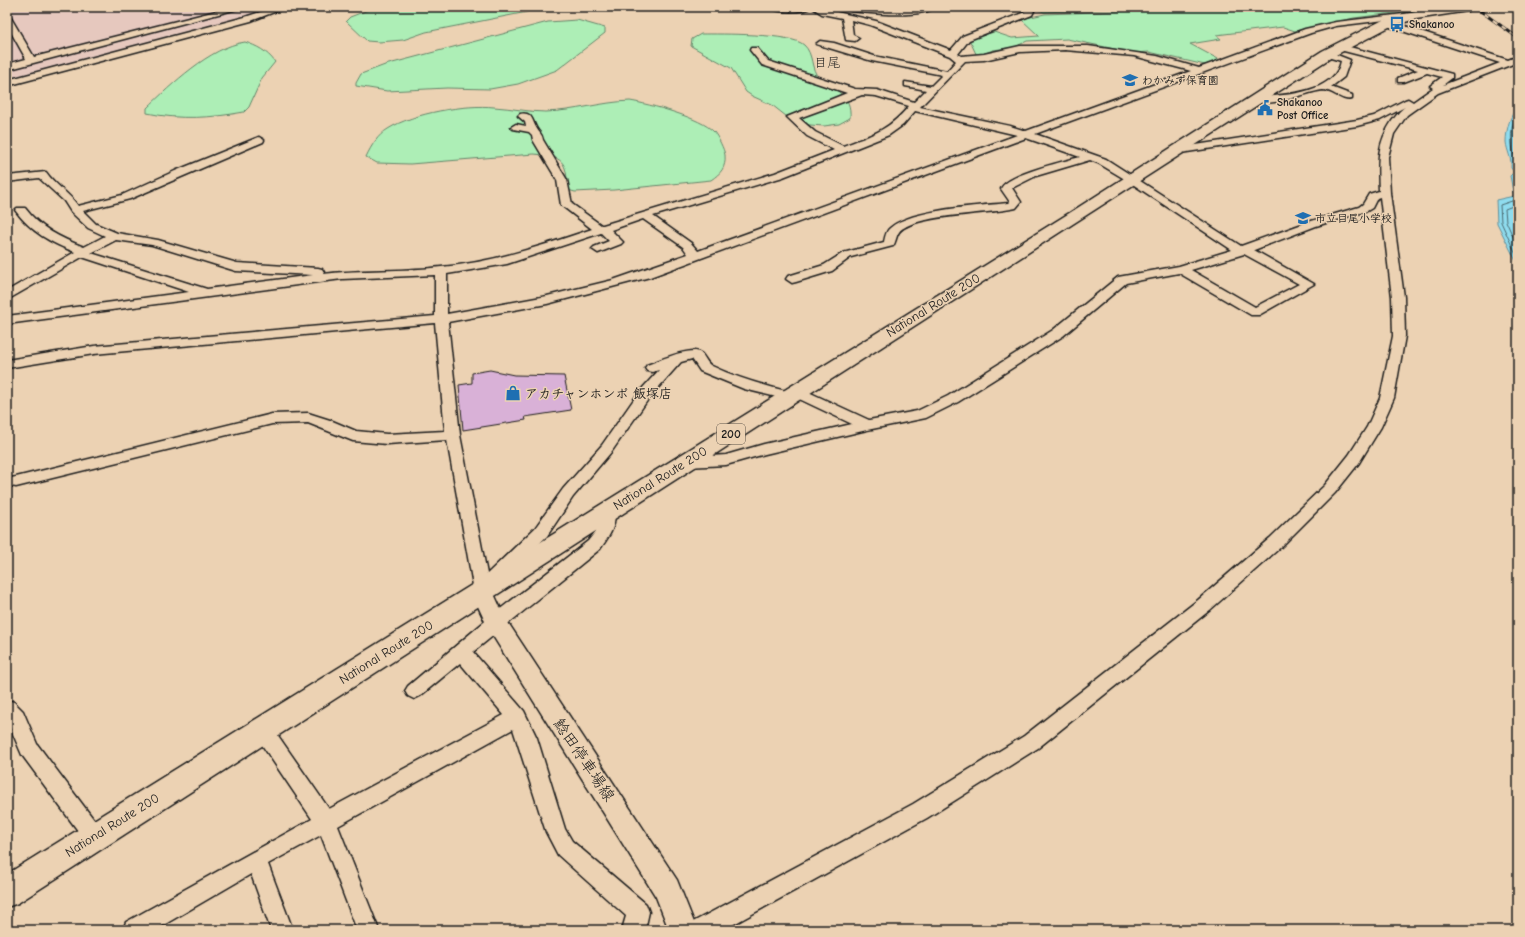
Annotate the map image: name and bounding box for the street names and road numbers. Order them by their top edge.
street label: National Route 200 [883,270,983,340]
road number: 200 [717,424,745,444]
street label: National Route 200 [610,443,710,513]
street label: National Route 200 [336,617,436,687]
street label: 鯰田停車場線 [550,715,618,805]
street label: National Route 200 [62,790,162,860]

